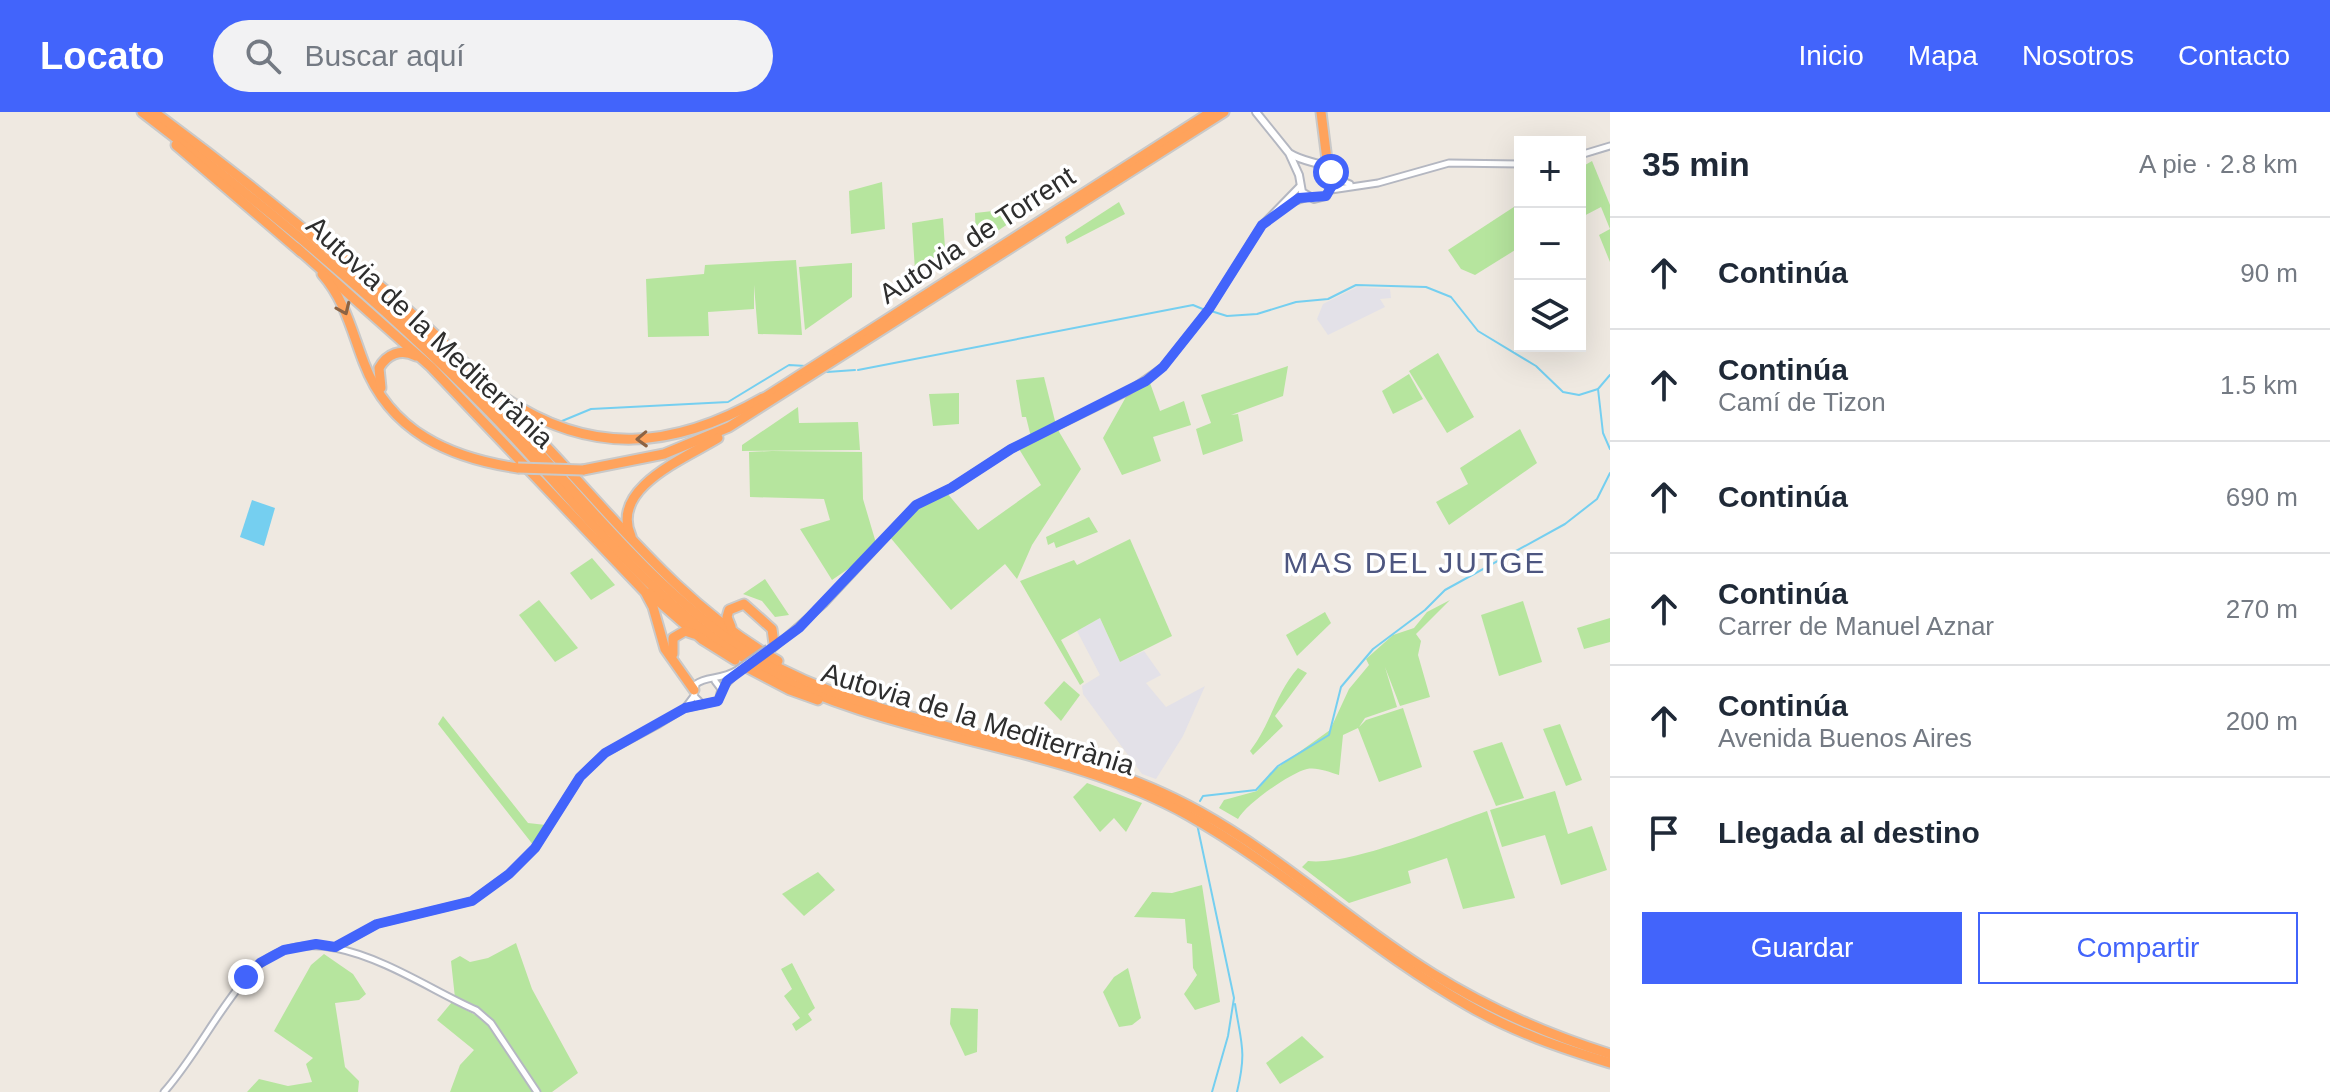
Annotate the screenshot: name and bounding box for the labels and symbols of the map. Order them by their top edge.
route start [1313,154,1349,190]
street label: Autovia de Torrent [873,160,1081,310]
street label: Autovia de la Mediterrània [300,210,560,455]
one-way arrow [334,301,350,316]
one-way arrow [635,430,648,447]
district label: MAS DEL JUTGE [1283,546,1547,579]
street label: Autovia de la Mediterrània [818,657,1138,782]
route end [228,959,264,995]

